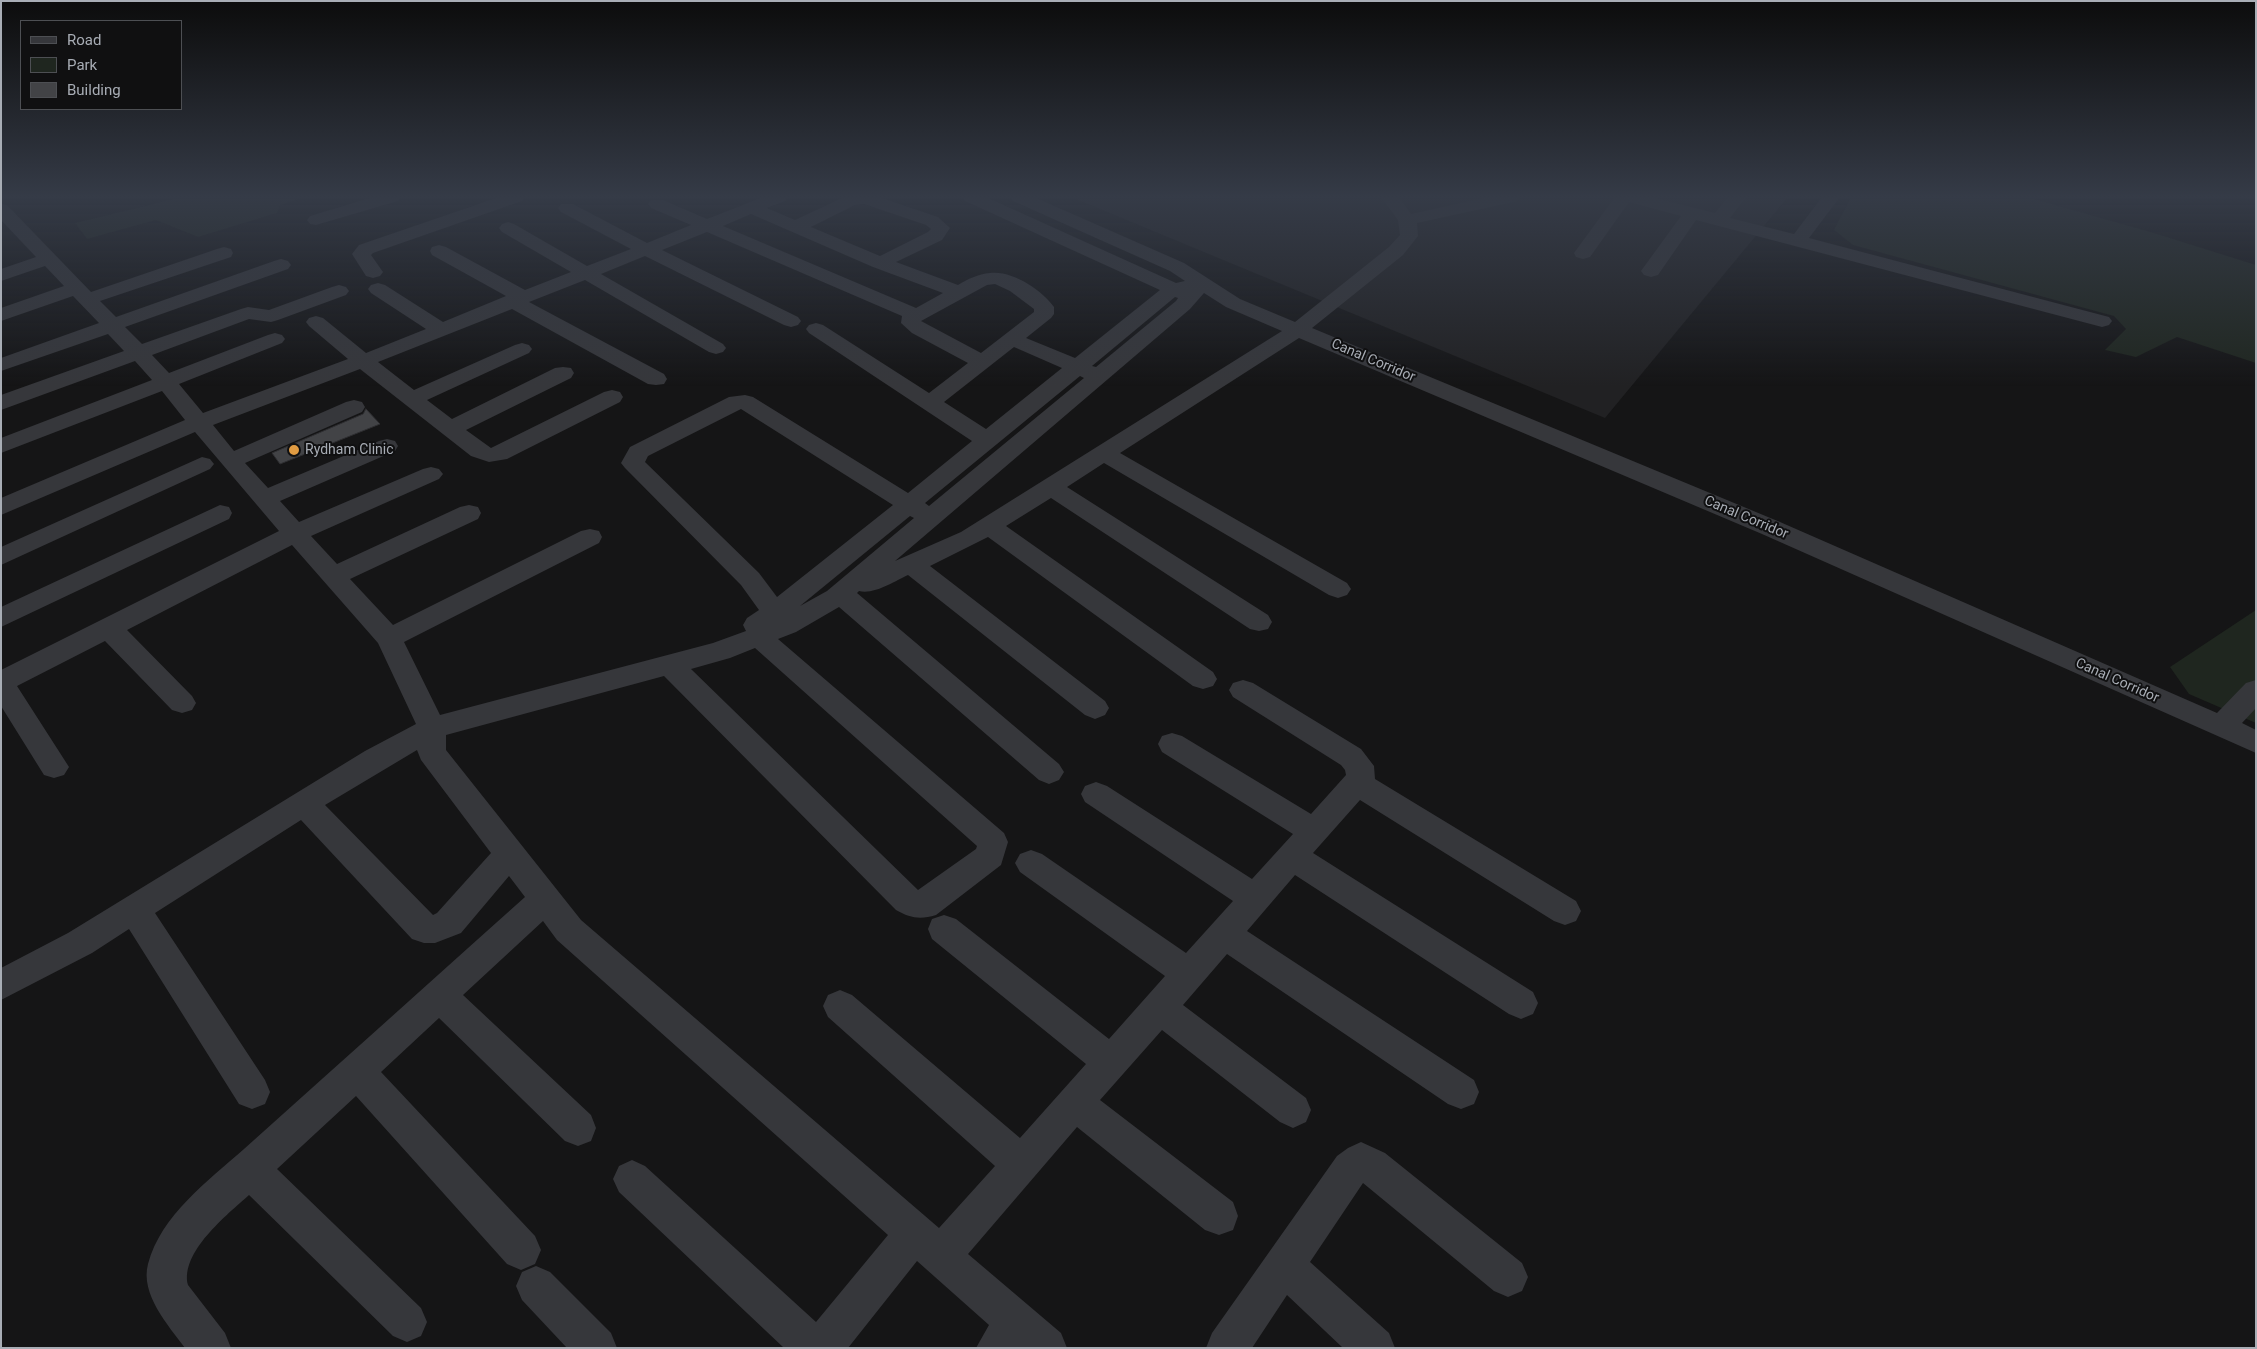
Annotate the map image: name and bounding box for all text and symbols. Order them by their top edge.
legend [20,20,182,110]
text: Road [67,31,101,49]
text: Park [67,56,97,74]
text: Building [67,81,121,99]
street label: Canal Corridor [1328,336,1418,386]
place label: Rydham Clinic [305,442,394,458]
marker: Rydham Clinic [287,443,301,457]
street label: Canal Corridor [1701,493,1791,543]
street label: Canal Corridor [2073,655,2161,707]

